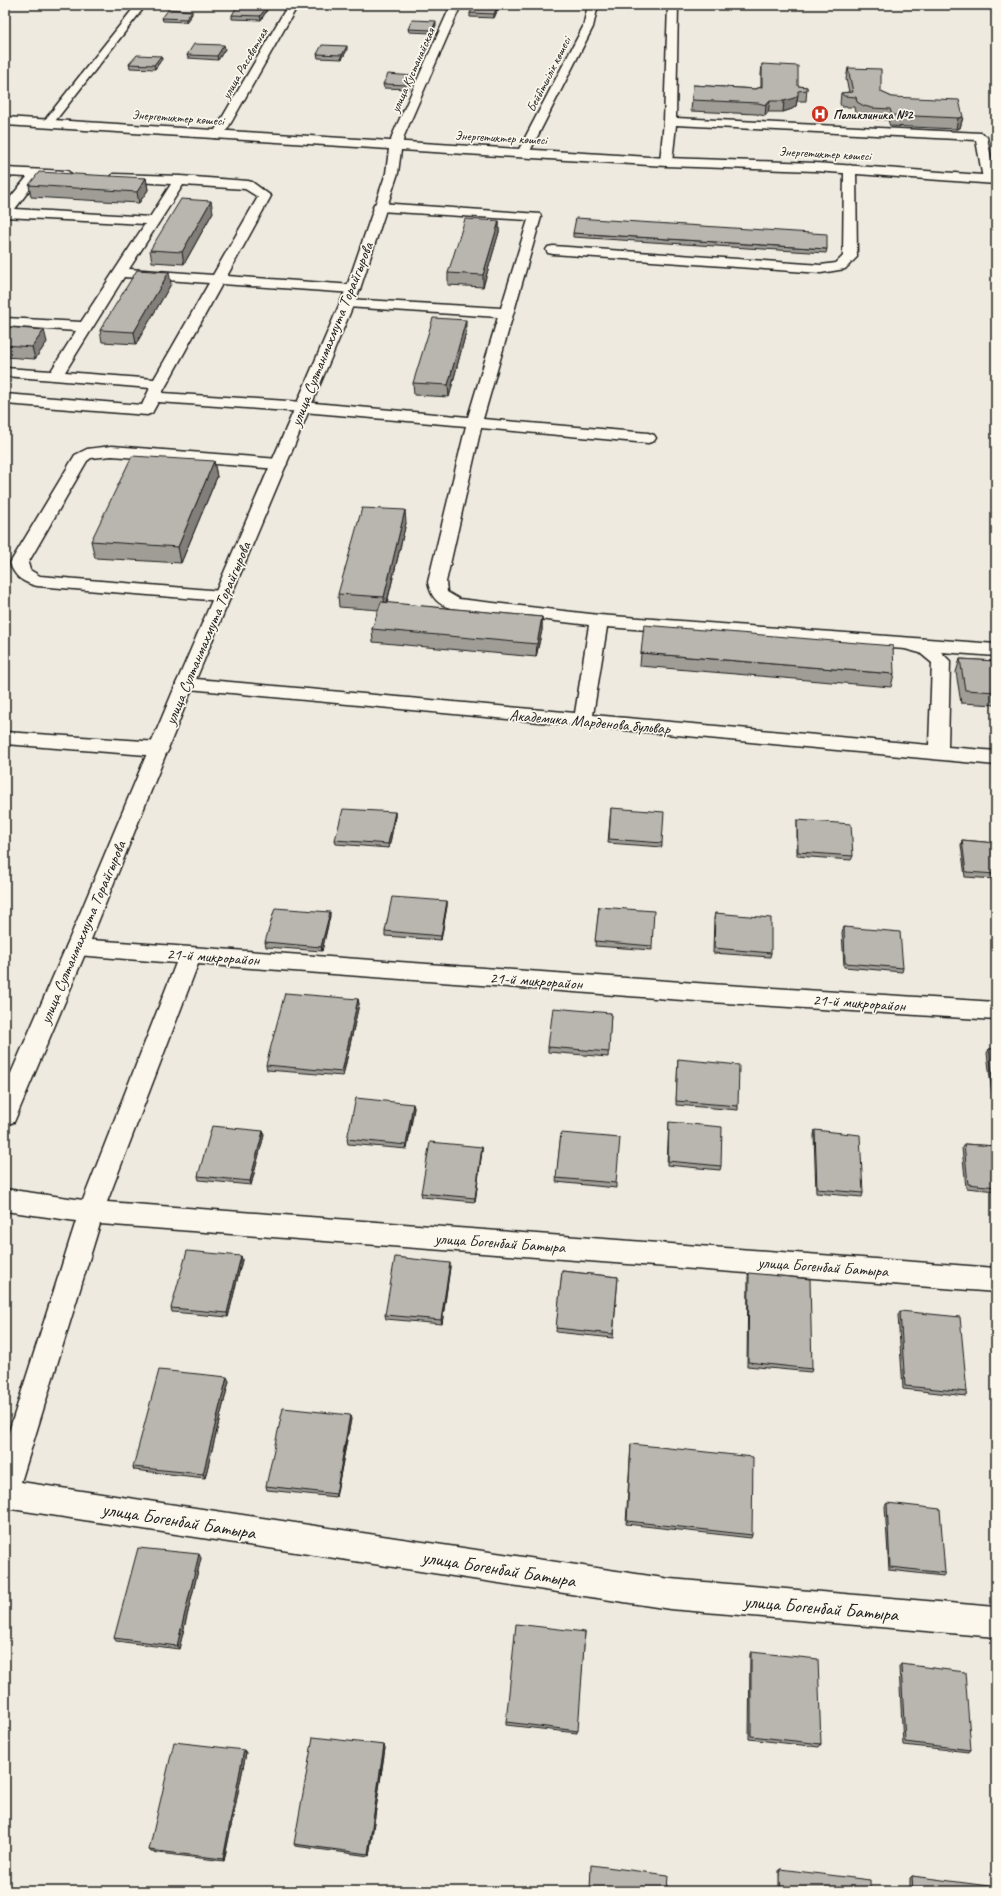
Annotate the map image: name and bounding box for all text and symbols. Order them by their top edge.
street label: улица Рассветная [218,24,272,103]
street label: улица Кустанайская [387,25,439,116]
street label: Бейбітшілік көшесі [523,33,575,115]
hospital icon: Поликлиника №2 [810,104,830,124]
street label: Энергетиктер көшесі [131,107,226,129]
place label: Поликлиника №2 [833,107,914,123]
street label: Энергетиктер көшесі [455,128,549,148]
street label: Энергетиктер көшесі [779,144,873,164]
street label: улица Султанмахмута Торайгырова [285,238,379,430]
street label: улица Султанмахмута Торайгырова [160,538,256,729]
street label: Академика Марденова бульвар [509,705,672,739]
street label: улица Султанмахмута Торайгырова [35,837,131,1028]
street label: 21-й микрорайон [166,944,261,970]
street label: 21-й микрорайон [489,968,584,994]
street label: 21-й микрорайон [812,990,907,1016]
street label: улица Богенбай Батыра [433,1228,567,1258]
street label: улица Богенбай Батыра [756,1252,890,1282]
street label: улица Богенбай Батыра [99,1497,259,1545]
street label: улица Богенбай Батыра [419,1545,579,1593]
street label: улица Богенбай Батыра [742,1589,901,1627]

